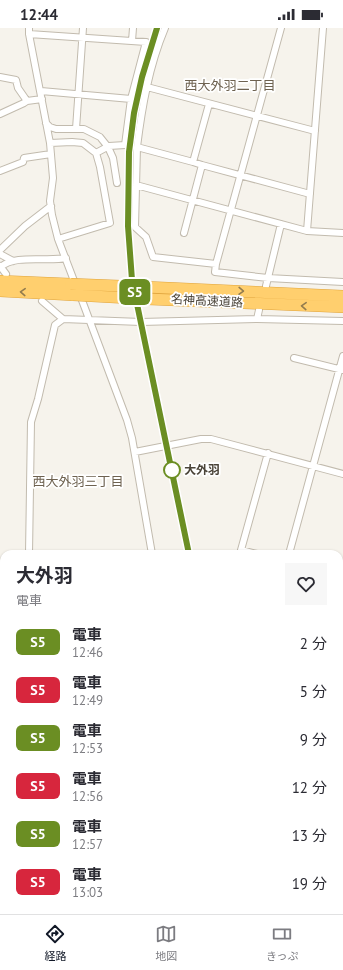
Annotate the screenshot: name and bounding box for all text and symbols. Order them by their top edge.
text: 12:44 [20,5,58,24]
district label: 西大外羽二丁目 [184,77,276,94]
line badge: S5 [117,279,153,305]
text: S5 [127,283,143,301]
one-way arrow [238,287,244,296]
one-way arrow [20,288,26,297]
street label: 名神高速道路 [171,291,243,310]
one-way arrow [301,301,307,310]
marker: 大外羽 [163,461,181,479]
place label: 大外羽 [184,462,220,477]
district label: 西大外羽三丁目 [32,473,124,490]
text: 大外羽 [16,563,73,587]
button: heart [285,563,327,605]
text: 電車 [16,592,42,609]
text: 電車 [72,625,102,644]
text: S5 [30,633,46,651]
text: 2 分 [300,634,327,653]
text: 12:46 [72,644,103,661]
text: 電車 [72,673,102,692]
text: S5 [30,681,46,699]
text: 5 分 [300,682,327,701]
text: 12:49 [72,692,103,709]
text: 電車 [72,721,102,740]
text: S5 [30,729,46,747]
text: 9 分 [300,730,327,749]
text: 12:53 [72,740,103,757]
text: 電車 [72,769,102,788]
text: S5 [30,777,46,795]
text: 12 分 [292,778,327,797]
text: 12:56 [72,788,103,805]
text: 電車 [72,817,102,836]
text: S5 [30,825,46,843]
text: 13 分 [292,826,327,845]
text: 12:57 [72,836,103,853]
text: 電車 [72,865,102,884]
text: S5 [30,873,46,891]
text: 19 分 [292,874,327,893]
text: 13:03 [72,884,103,901]
tab: 経路 [44,923,66,963]
tab: 地図 [155,923,177,963]
tab: きっぷ [266,923,299,963]

